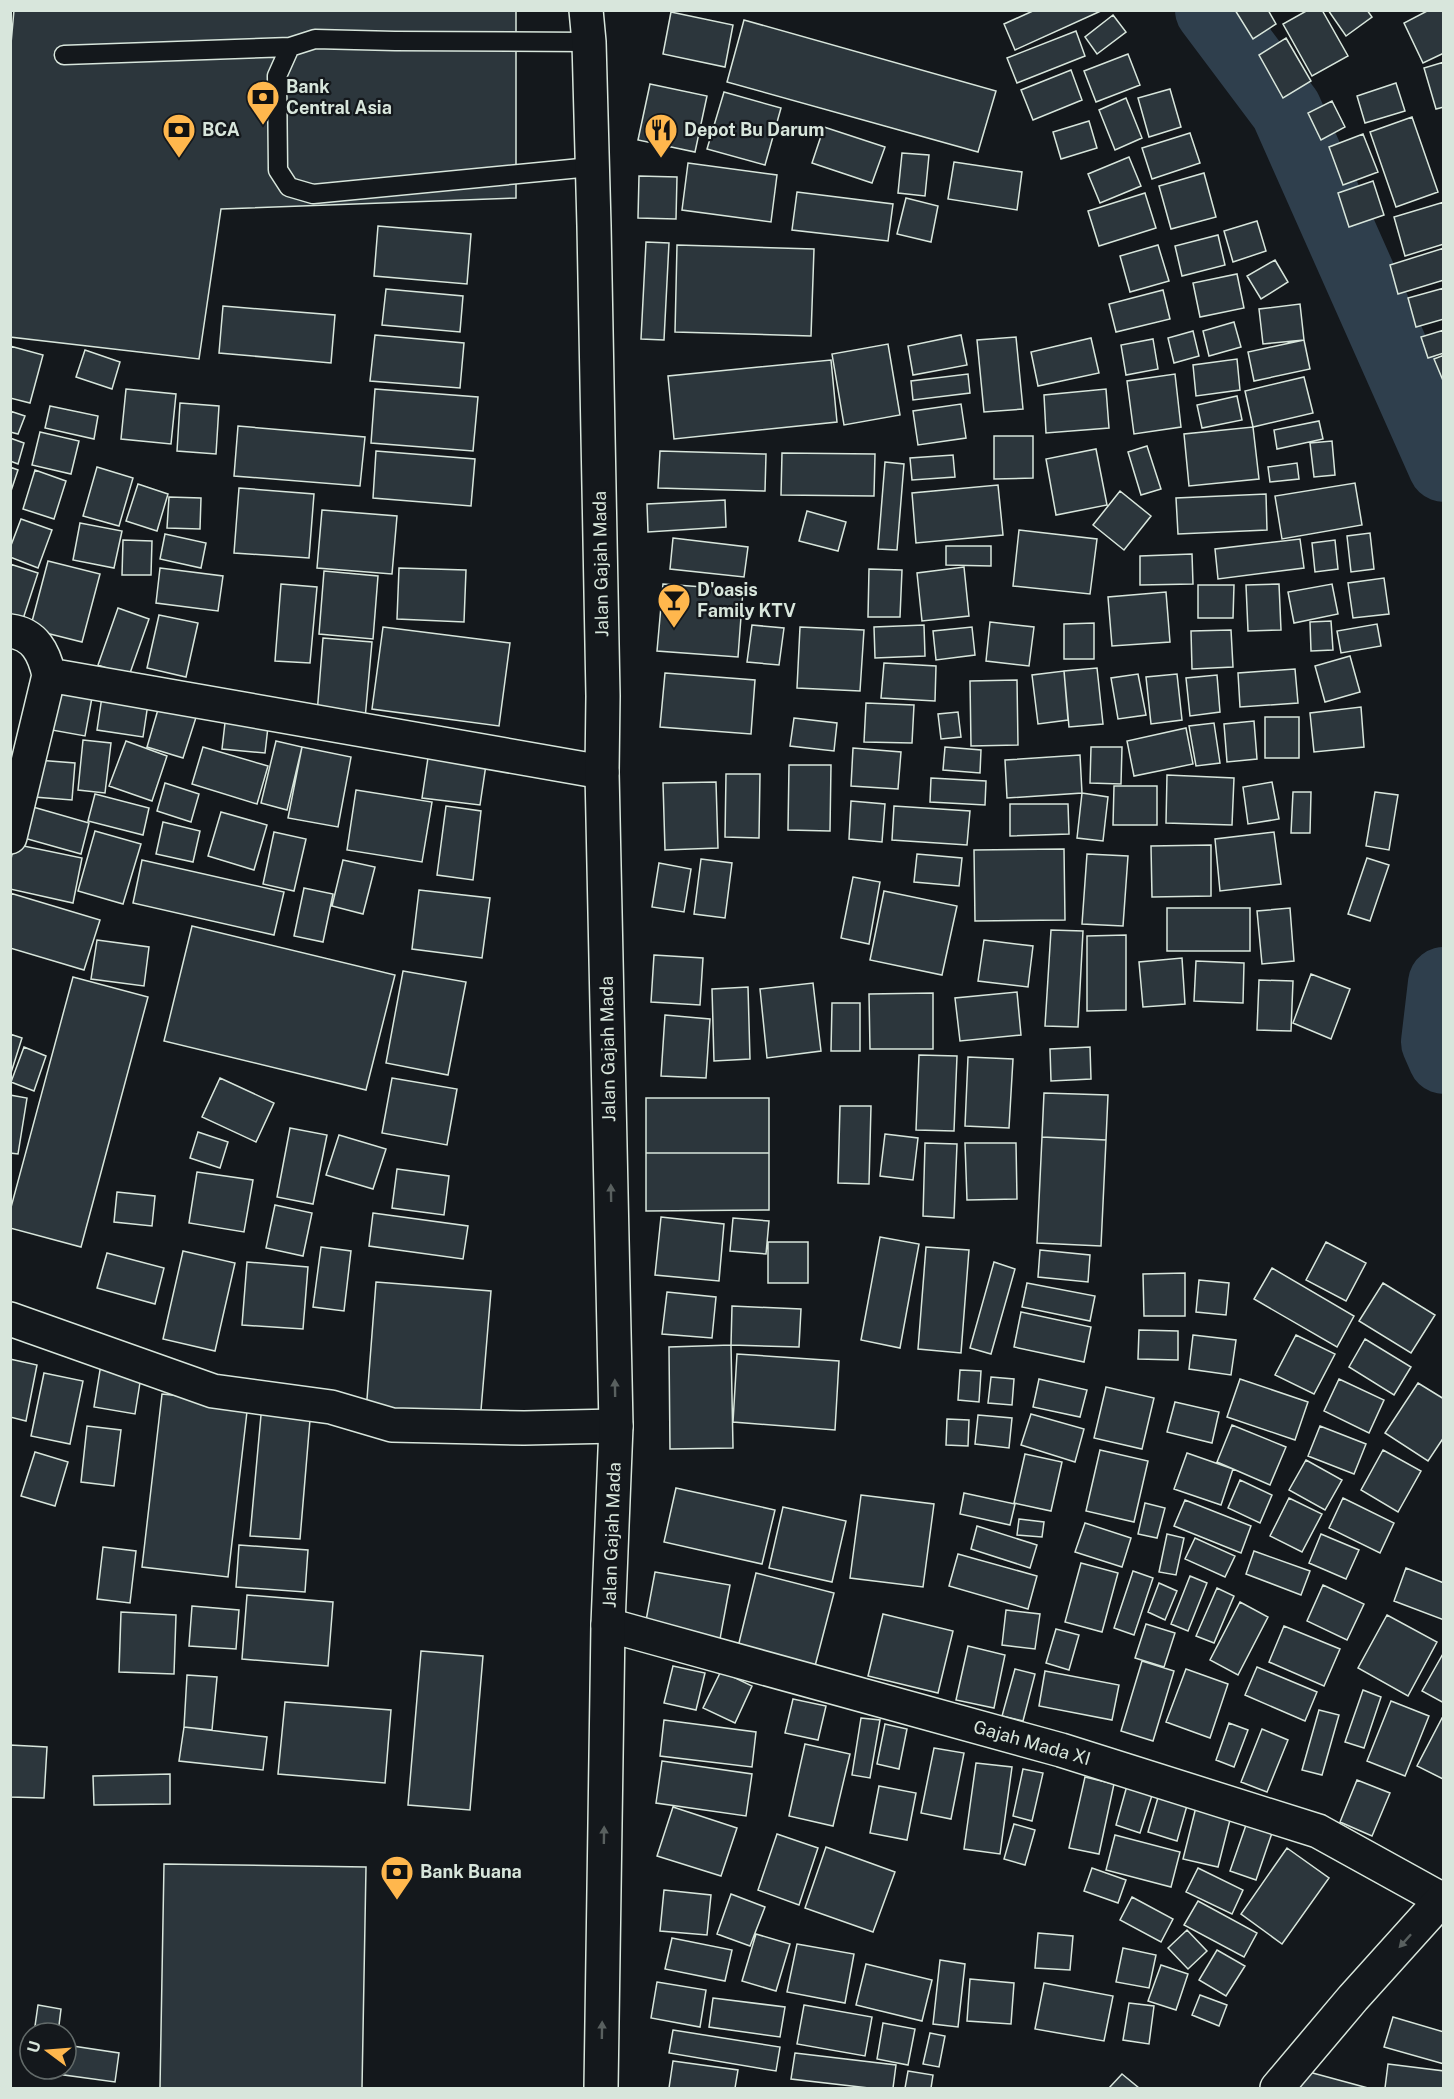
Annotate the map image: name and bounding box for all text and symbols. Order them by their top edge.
place label: Bank Central Asia [286,76,392,118]
bank icon: Bank Central Asia [245,79,281,126]
bank icon: BCA [161,112,197,159]
restaurant icon: Depot Bu Darum [643,112,679,159]
place label: BCA [202,119,240,140]
place label: Depot Bu Darum [684,119,824,140]
street label: Jalan Gajah Mada [589,491,612,637]
place label: D'oasis Family KTV [697,579,796,621]
bar icon: D'oasis Family KTV [656,582,692,629]
street label: Jalan Gajah Mada [596,976,619,1122]
one-way arrow [606,1184,616,1203]
one-way arrow [610,1379,620,1398]
street label: Jalan Gajah Mada [598,1462,625,1608]
street label: Gajah Mada XI [971,1716,1093,1769]
one-way arrow [600,1826,609,1845]
bank icon: Bank Buana [379,1854,415,1901]
place label: Bank Buana [420,1861,522,1882]
one-way arrow [1398,1933,1412,1948]
north arrow [18,2021,78,2081]
one-way arrow [597,2021,607,2040]
text: U [23,2039,45,2055]

